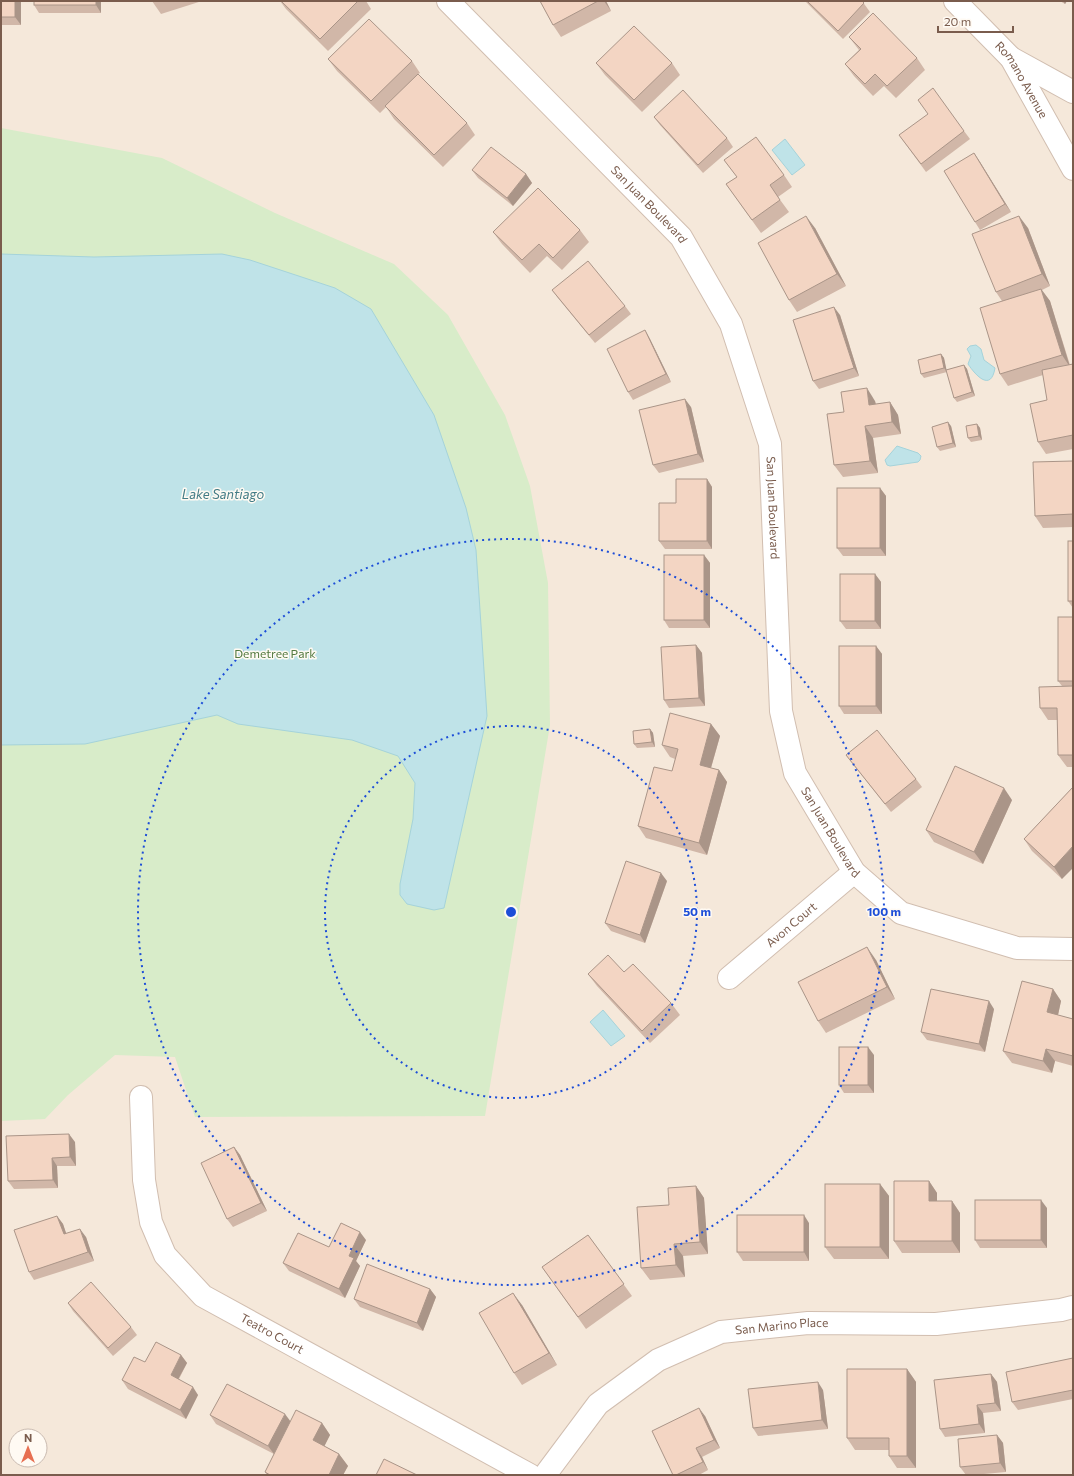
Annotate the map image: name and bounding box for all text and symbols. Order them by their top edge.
scale bar [938,8,1013,34]
text: 20 m [944,14,971,28]
street label: Romano Avenue [993,38,1051,120]
street label: San Juan Boulevard [608,162,691,245]
street label: San Juan Boulevard [764,456,783,560]
water label: Lake Santiago [182,486,264,502]
park label: Demetree Park [234,646,316,660]
street label: San Juan Boulevard [799,784,863,880]
street label: Avon Court [763,899,819,950]
text: 50 m [683,904,711,918]
text: 100 m [867,904,901,918]
centre of rings [504,905,518,919]
street label: Teatro Court [238,1310,307,1356]
street label: San Marino Place [734,1315,828,1337]
north arrow [8,1428,48,1468]
text: N [24,1431,32,1444]

